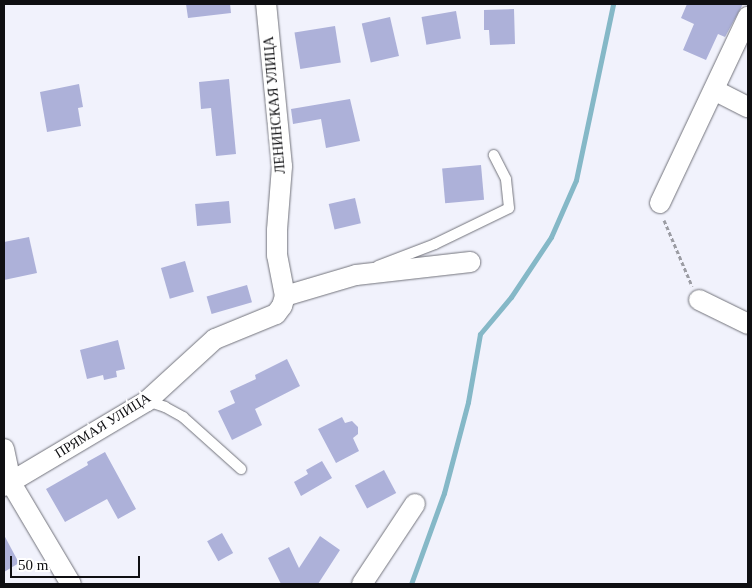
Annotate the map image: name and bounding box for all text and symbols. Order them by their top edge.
street label: ЛЕНИНСКАЯ УЛИЦА [261,35,289,175]
street label: ПРЯМАЯ УЛИЦА [52,390,154,462]
scale bar [12,546,142,578]
text: 50 m [18,557,48,573]

